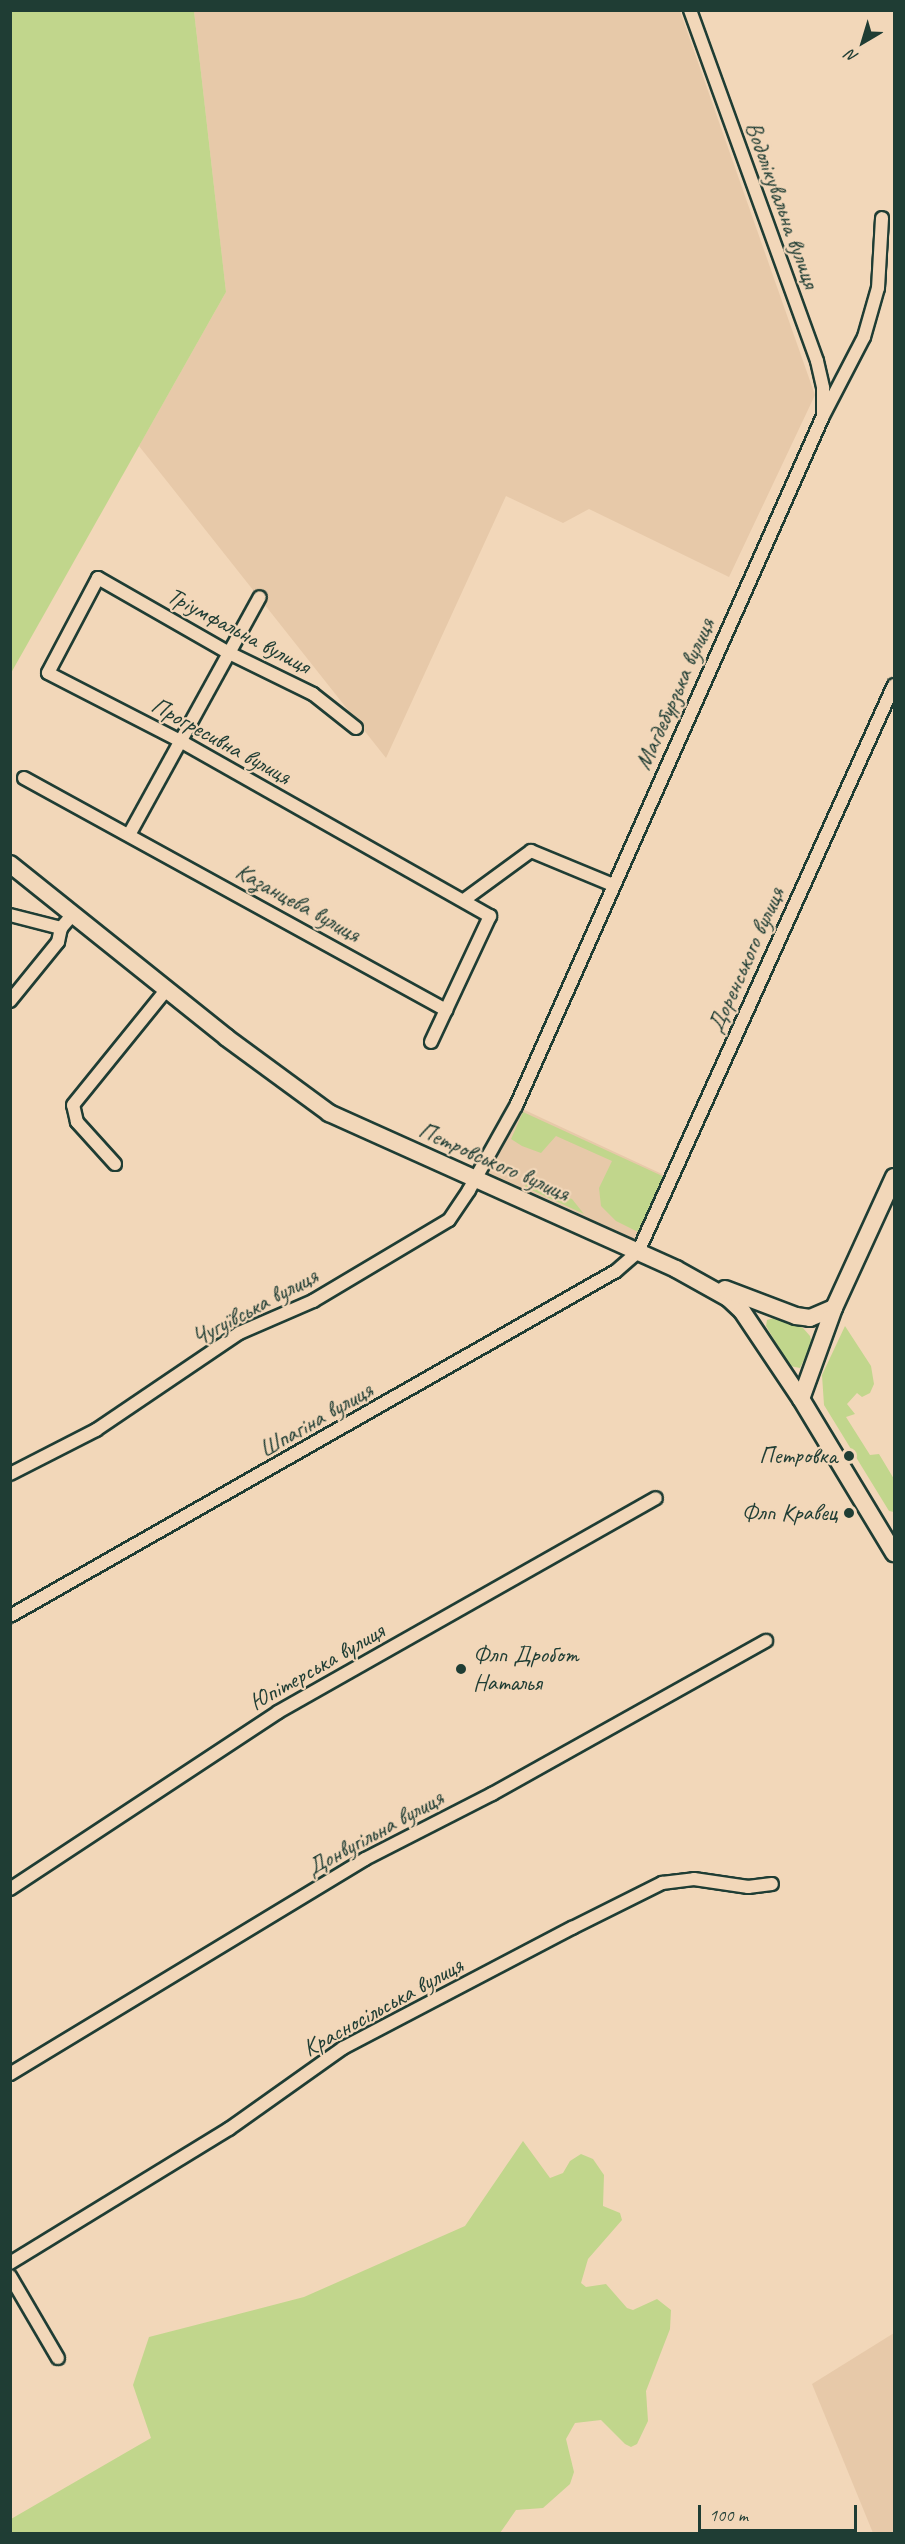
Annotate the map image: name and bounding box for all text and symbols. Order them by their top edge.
north arrow [833,12,893,72]
text: N [842,45,862,67]
street label: Водолікувальна вулиця [739,118,825,292]
street label: Тріумфальна вулиця [163,581,315,681]
street label: Магдебурзька вулиця [629,613,721,775]
street label: Прогресивна вулиця [146,690,296,792]
street label: Казанцева вулиця [230,857,366,949]
street label: Доренського вулиця [701,882,791,1038]
street label: Петровського вулиця [414,1116,574,1208]
street label: Чугуївська вулиця [187,1262,323,1352]
street label: Шпагіна вулиця [254,1376,378,1464]
place label: Петровка [759,1442,837,1470]
marker: Петровка [842,1449,856,1463]
place label: Флп Кравец [741,1499,837,1527]
marker: Флп Кравец [842,1506,856,1520]
street label: Юпітерська вулиця [244,1617,390,1717]
place label: Флп Дробот Наталья [473,1641,576,1697]
marker: Флп Дробот Наталья [454,1662,468,1676]
street label: Донвугільна вулиця [301,1783,449,1883]
street label: Красносільська вулиця [298,1951,468,2063]
scale bar [701,2493,860,2531]
text: 100 m [709,2504,748,2526]

